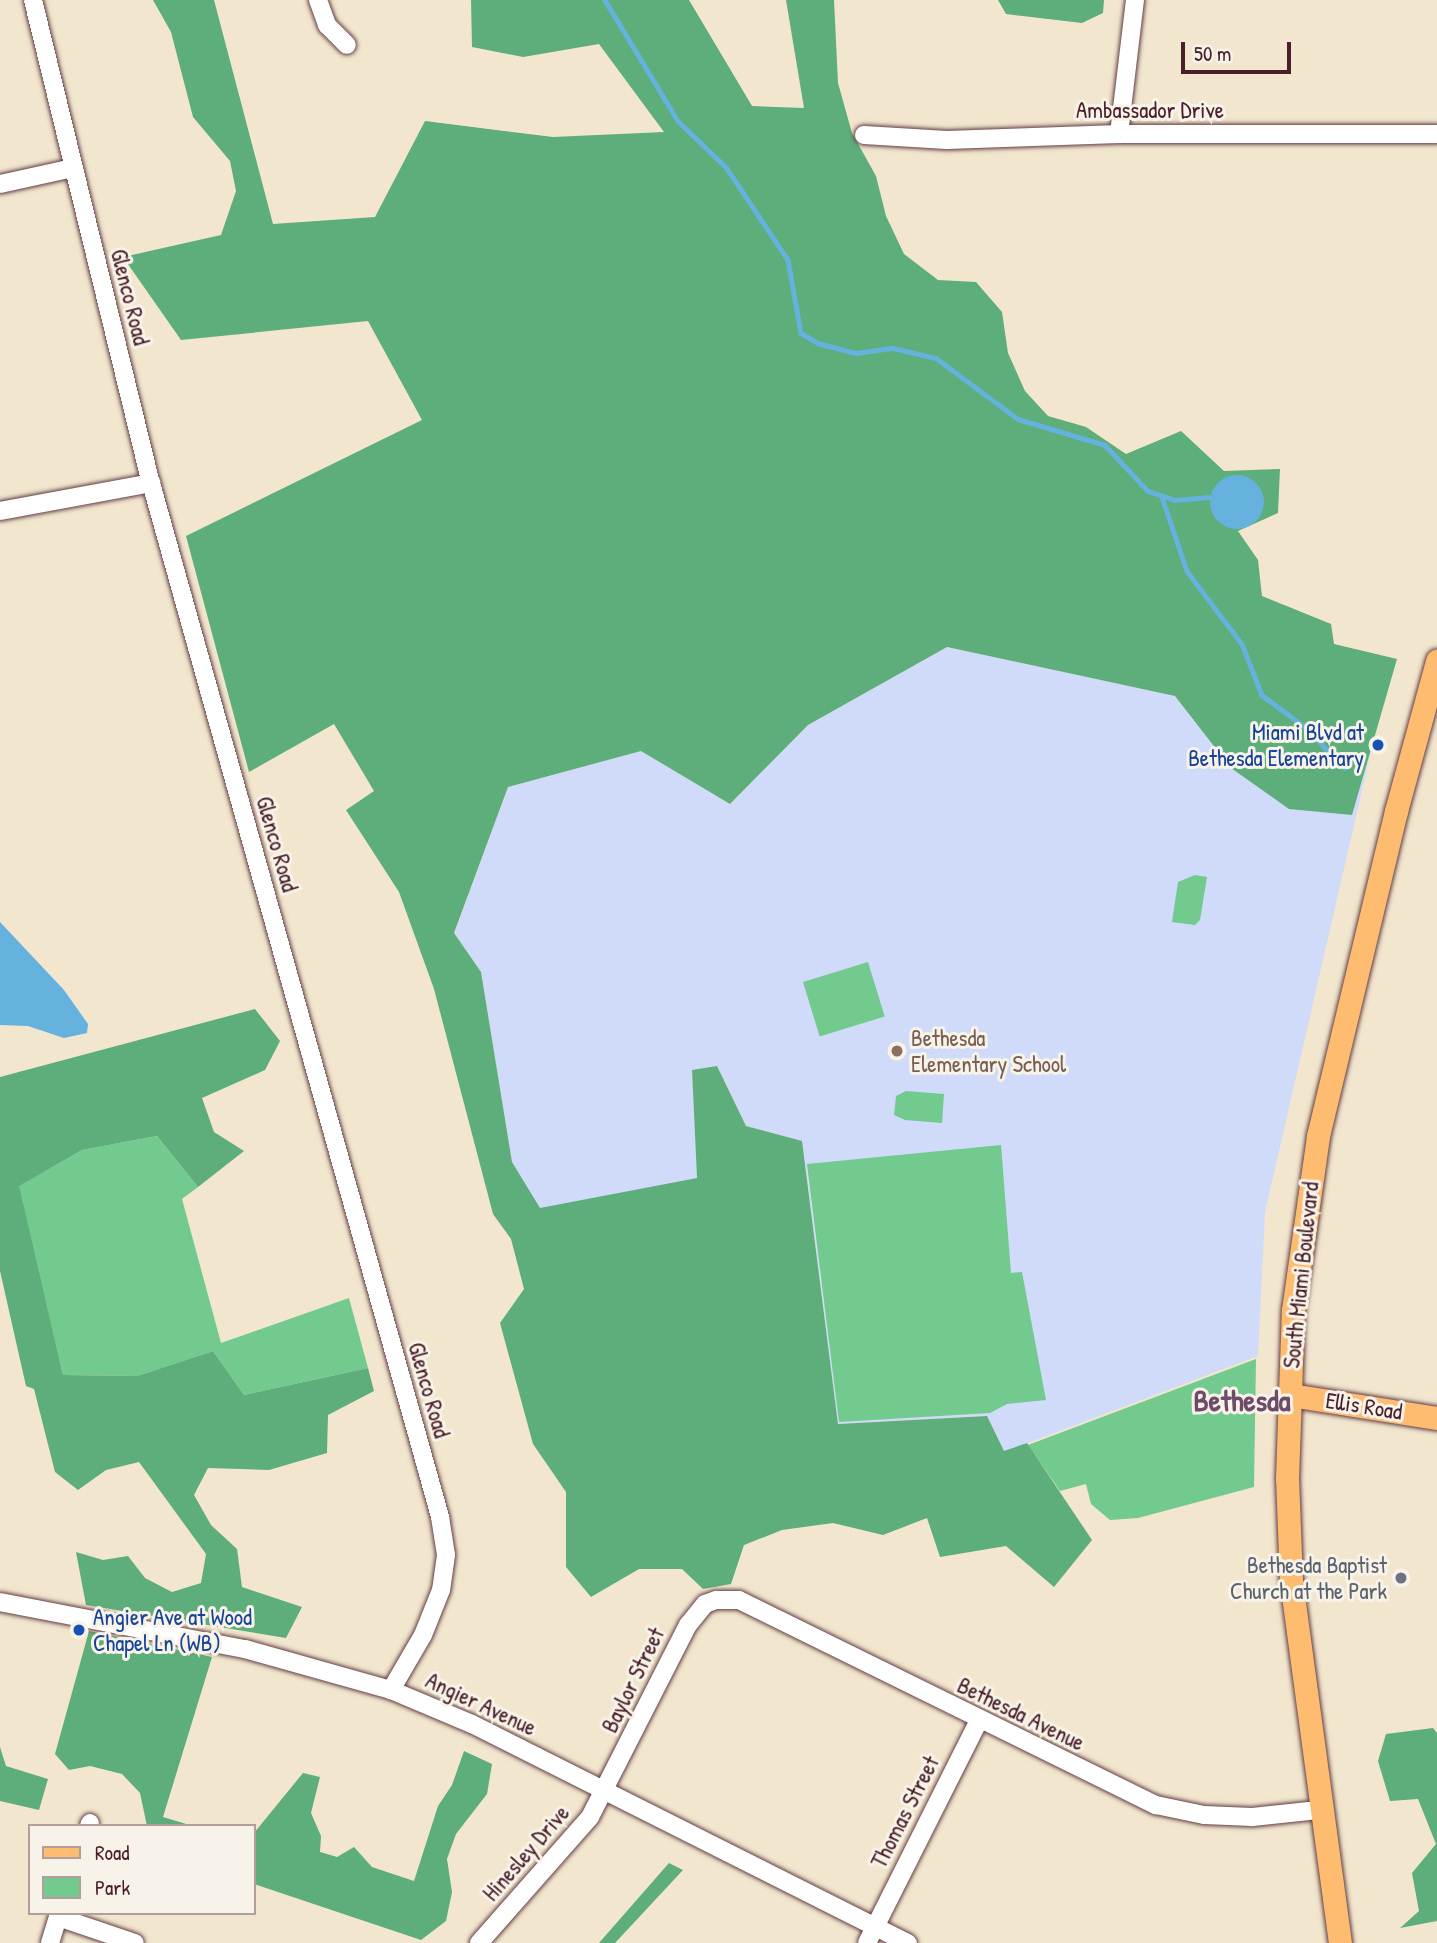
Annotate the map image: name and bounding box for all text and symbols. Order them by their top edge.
scale bar [1185,28,1295,72]
text: 50 m [1194,39,1231,68]
street label: Ambassador Drive [1076,96,1224,124]
street label: Glenco Road [105,246,155,348]
place label: Miami Blvd at Bethesda Elementary [1188,718,1364,772]
marker: Miami Blvd at Bethesda Elementary [1370,737,1386,753]
street label: Glenco Road [250,793,304,895]
place label: Bethesda Elementary School [911,1024,1066,1078]
marker: Bethesda Elementary School [889,1043,905,1059]
street label: South Miami Boulevard [1277,1180,1325,1370]
street label: Glenco Road [402,1339,456,1441]
district label: Bethesda [1193,1382,1291,1418]
street label: Ellis Road [1324,1386,1404,1426]
place label: Bethesda Baptist Church at the Park [1230,1551,1387,1605]
marker: Bethesda Baptist Church at the Park [1393,1570,1409,1586]
place label: Angier Ave at Wood Chapel Ln (WB) [93,1603,252,1657]
marker: Angier Ave at Wood Chapel Ln (WB) [71,1622,87,1638]
street label: Baylor Street [596,1623,670,1737]
street label: Angier Avenue [421,1666,541,1742]
street label: Bethesda Avenue [953,1671,1089,1757]
street label: Thomas Street [865,1751,945,1873]
street label: Hinesley Drive [477,1799,575,1907]
legend [28,1824,256,1915]
text: Road [95,1838,129,1867]
text: Park [95,1873,130,1902]

